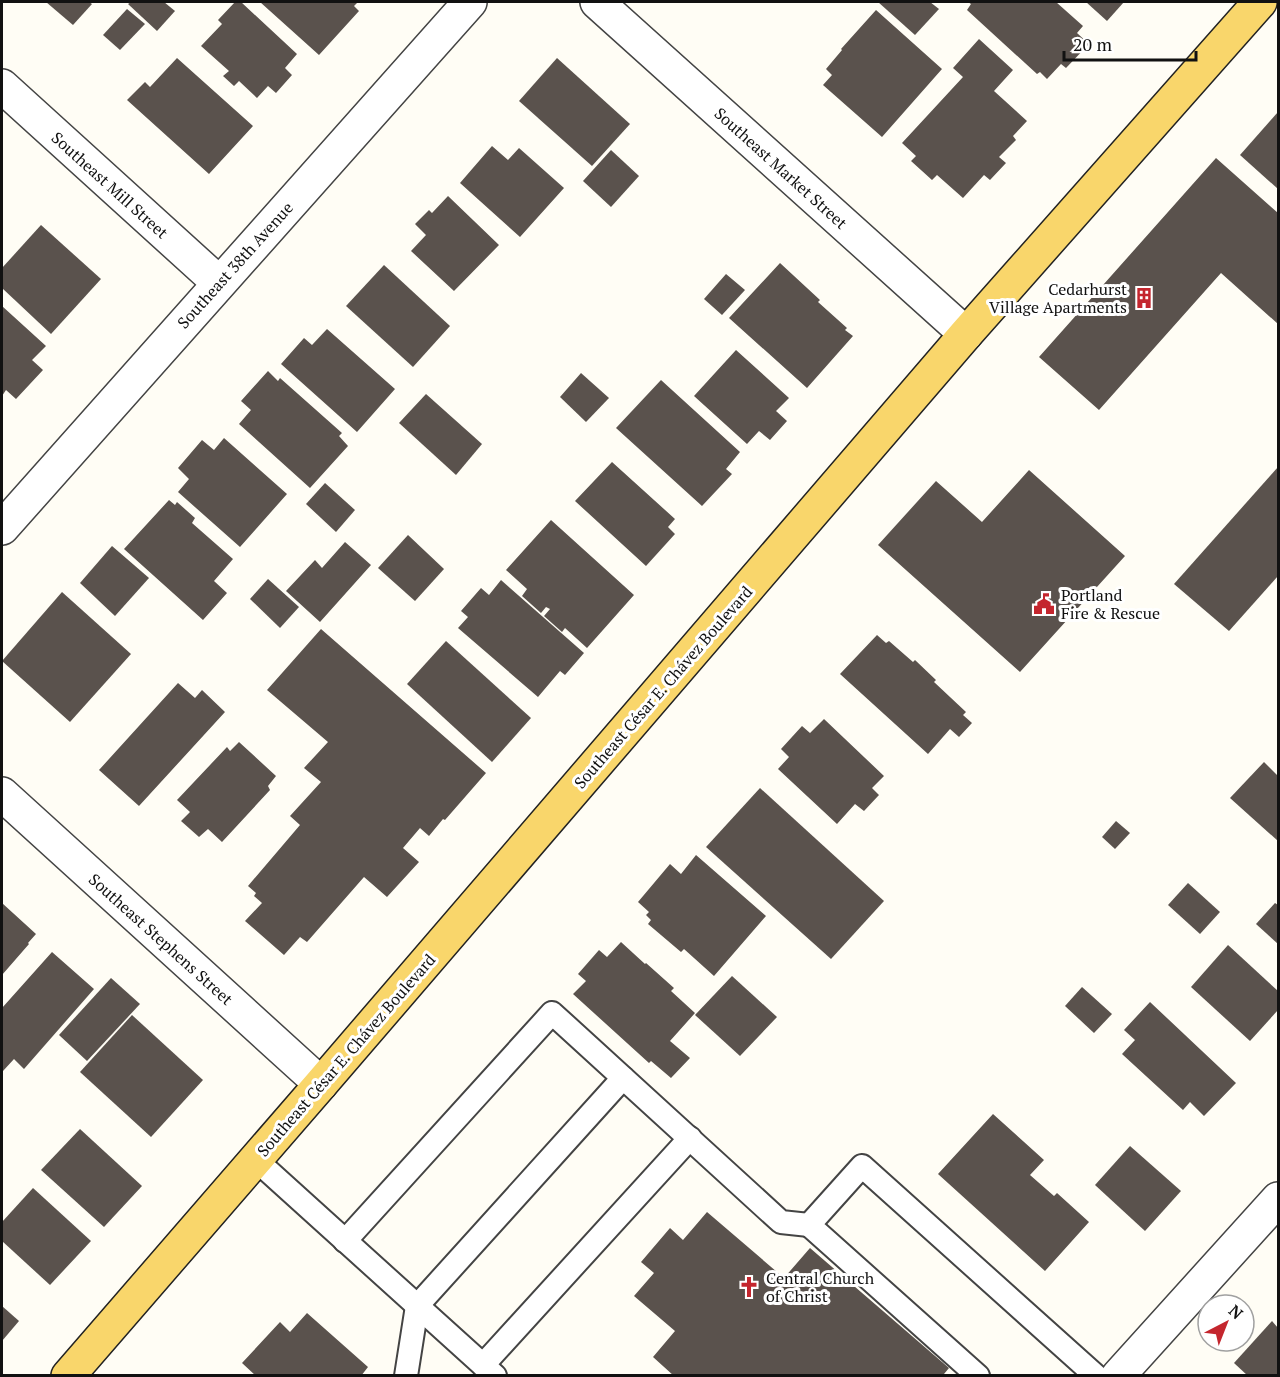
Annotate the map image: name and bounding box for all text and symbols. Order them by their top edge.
scale bar [1064,24,1196,62]
text: 20 m [1073,32,1113,56]
street label: Southeast Market Street [710,102,852,234]
street label: Southeast Mill Street [47,127,173,243]
street label: Southeast 38th Avenue [172,197,298,333]
place label: Cedarhurst Village Apartments [989,278,1127,318]
building icon: Cedarhurst Village Apartments [1132,286,1156,310]
street label: Southeast César E. Chávez Boulevard [569,581,757,793]
place label: Portland Fire & Rescue [1061,584,1160,624]
public building icon: Portland Fire & Rescue [1032,592,1056,616]
street label: Southeast Stephens Street [84,868,238,1010]
street label: Southeast César E. Chávez Boulevard [252,949,440,1161]
place label: Central Church of Christ [766,1267,875,1307]
church icon: Central Church of Christ [737,1275,761,1299]
north arrow [1196,1293,1256,1353]
text: N [1224,1300,1248,1324]

